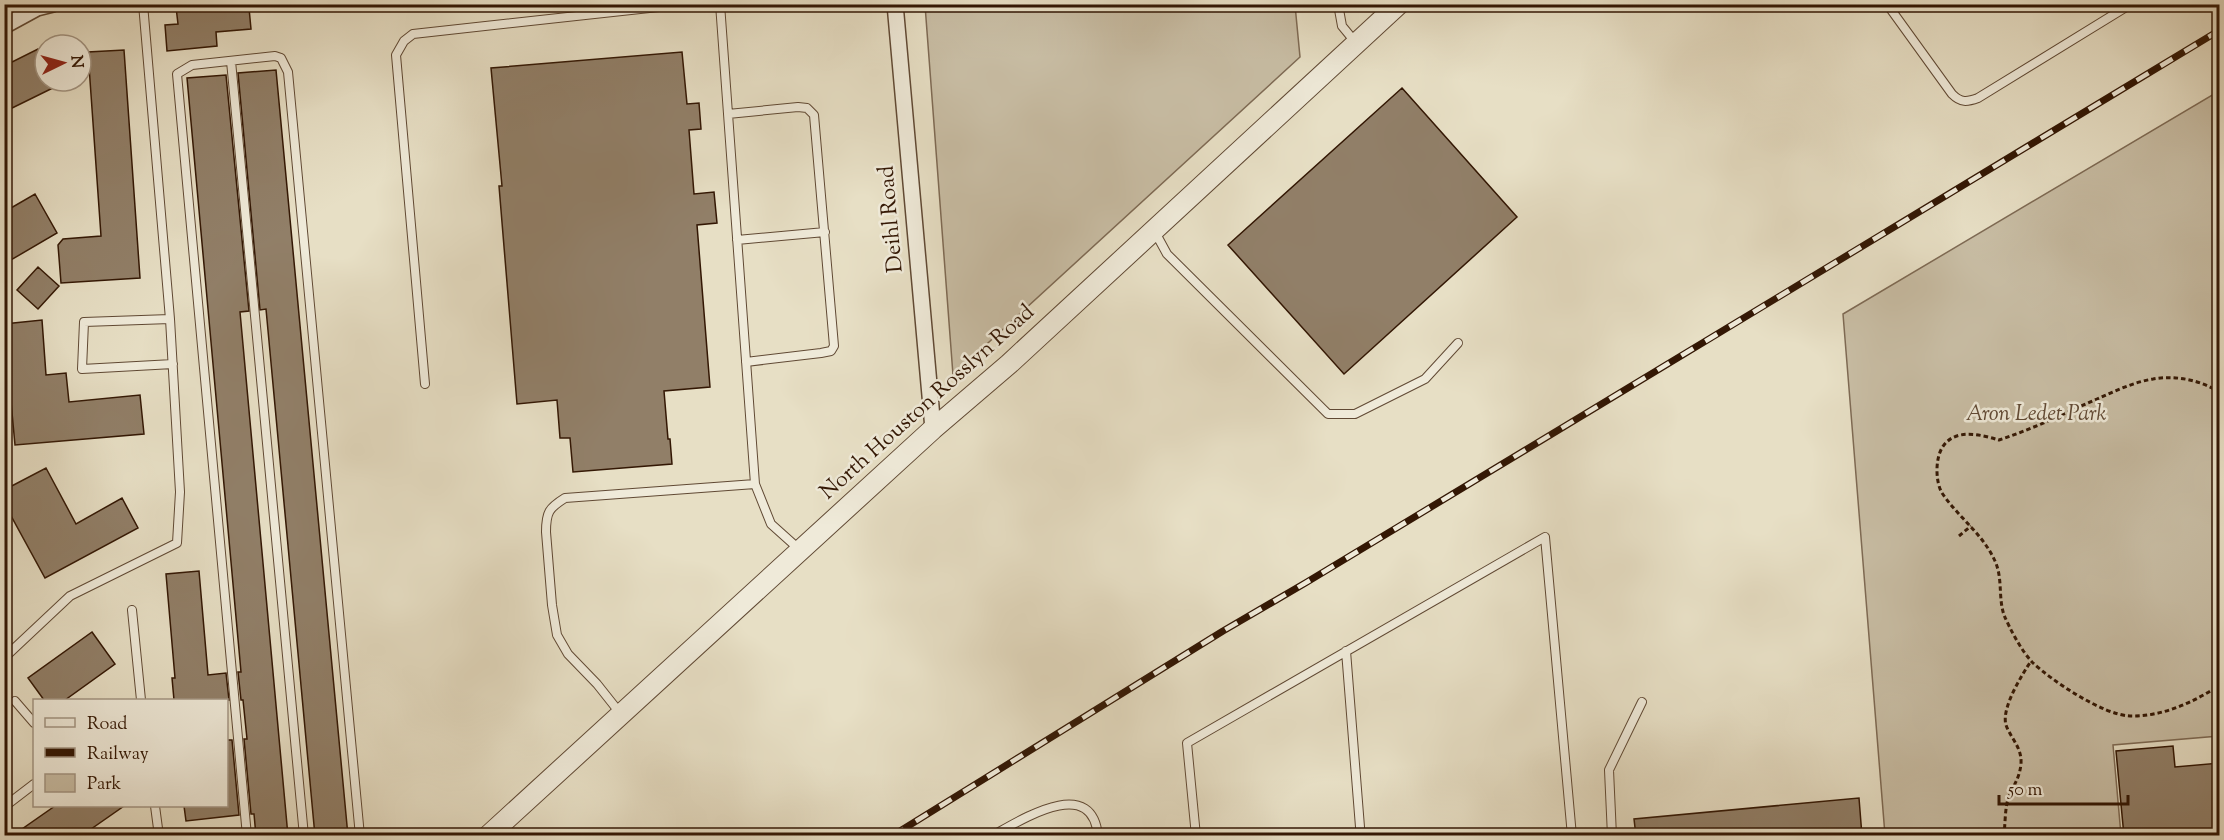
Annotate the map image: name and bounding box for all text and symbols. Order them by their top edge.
north arrow [33,33,93,93]
text: N [63,55,87,69]
street label: Deihl Road [871,164,913,274]
street label: North Houston Rosslyn Road [814,298,1042,508]
park label: Aron Ledet Park [1966,399,2106,431]
legend [33,699,228,807]
text: Road [87,712,127,738]
text: Railway [87,742,149,768]
scale bar [1999,768,2128,806]
text: Park [87,772,122,798]
text: 50 m [2007,778,2043,804]

